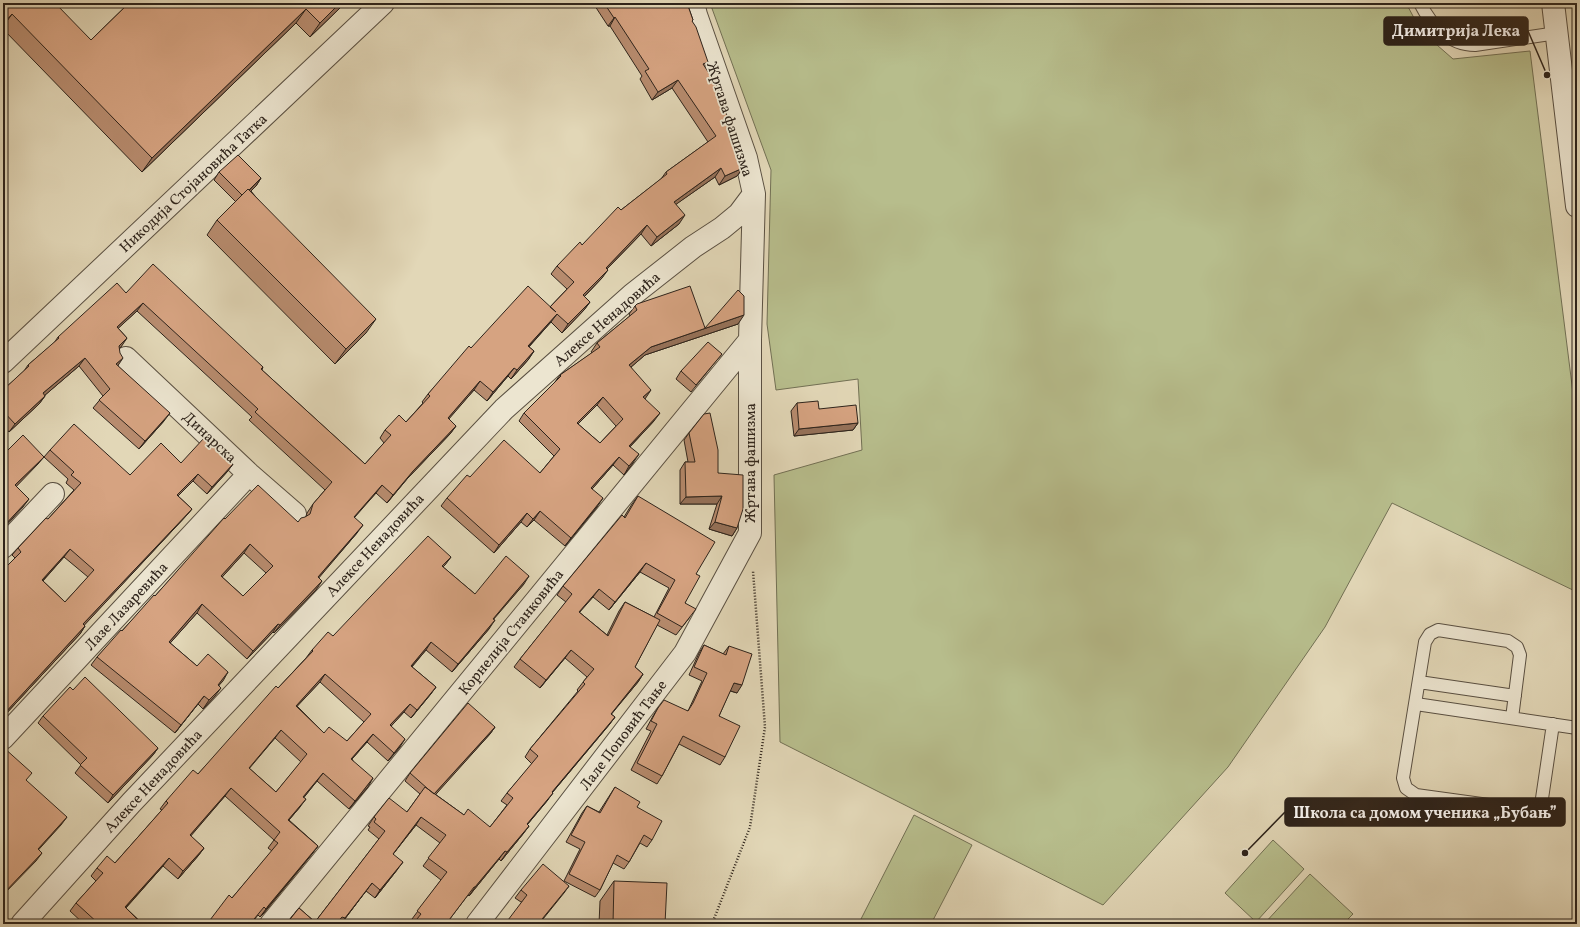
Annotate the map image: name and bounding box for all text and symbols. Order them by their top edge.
callout: Димитрија Лека [1384,17,1528,45]
text: Димитрија Лека [1392,21,1520,43]
street label: Жртава фашизма [700,59,757,180]
street label: Никодија Стојановића Татка [115,110,273,258]
street label: Алексе Ненадовића [550,268,666,372]
street label: Жртава фашизма [741,403,762,523]
street label: Динарска [177,408,241,469]
street label: Алексе Ненадовића [322,489,430,603]
street label: Лазе Лазаревића [80,558,174,656]
street label: Корнелија Станковића [455,565,570,700]
street label: Лале Поповић Тање [576,676,673,796]
street label: Алексе Ненадовића [100,725,208,839]
callout: Школа са домом ученика „Бубањ” [1285,798,1565,826]
text: Школа са домом ученика „Бубањ” [1293,803,1557,825]

